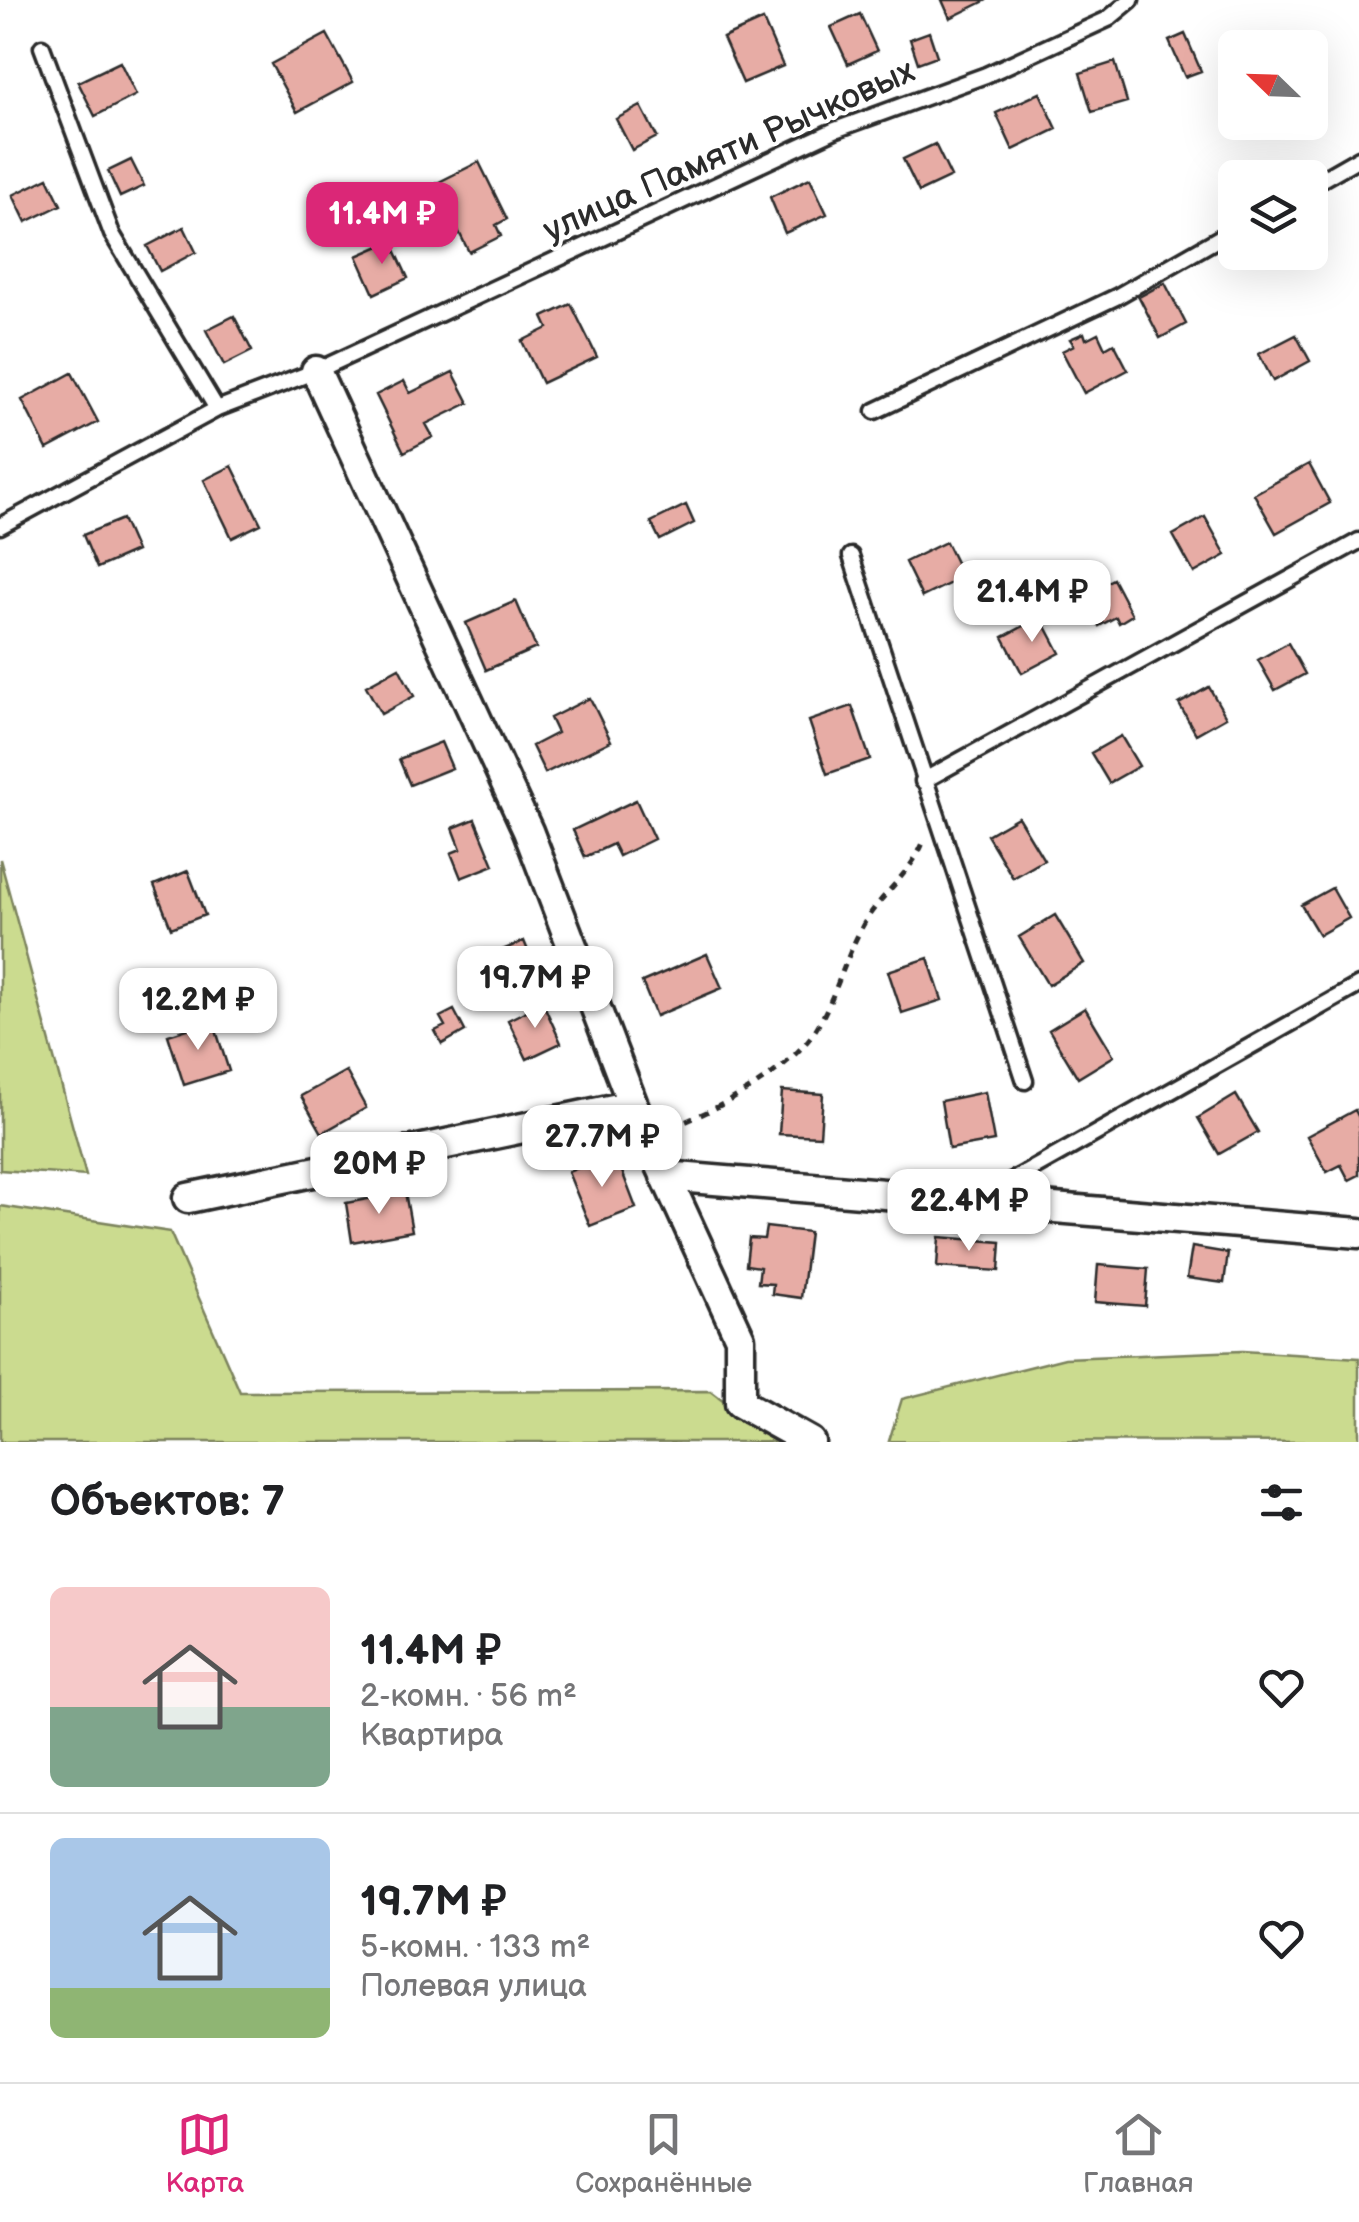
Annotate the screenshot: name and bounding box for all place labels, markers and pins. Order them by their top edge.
pin: 11.4M ₽ [290,182,474,267]
pin: 21.4M ₽ [940,560,1124,645]
pin: 19.7M ₽ [443,946,627,1031]
pin: 12.2M ₽ [106,968,290,1053]
pin: 27.7M ₽ [510,1105,694,1190]
pin: 20M ₽ [309,1132,449,1217]
pin: 22.4M ₽ [877,1169,1061,1254]

